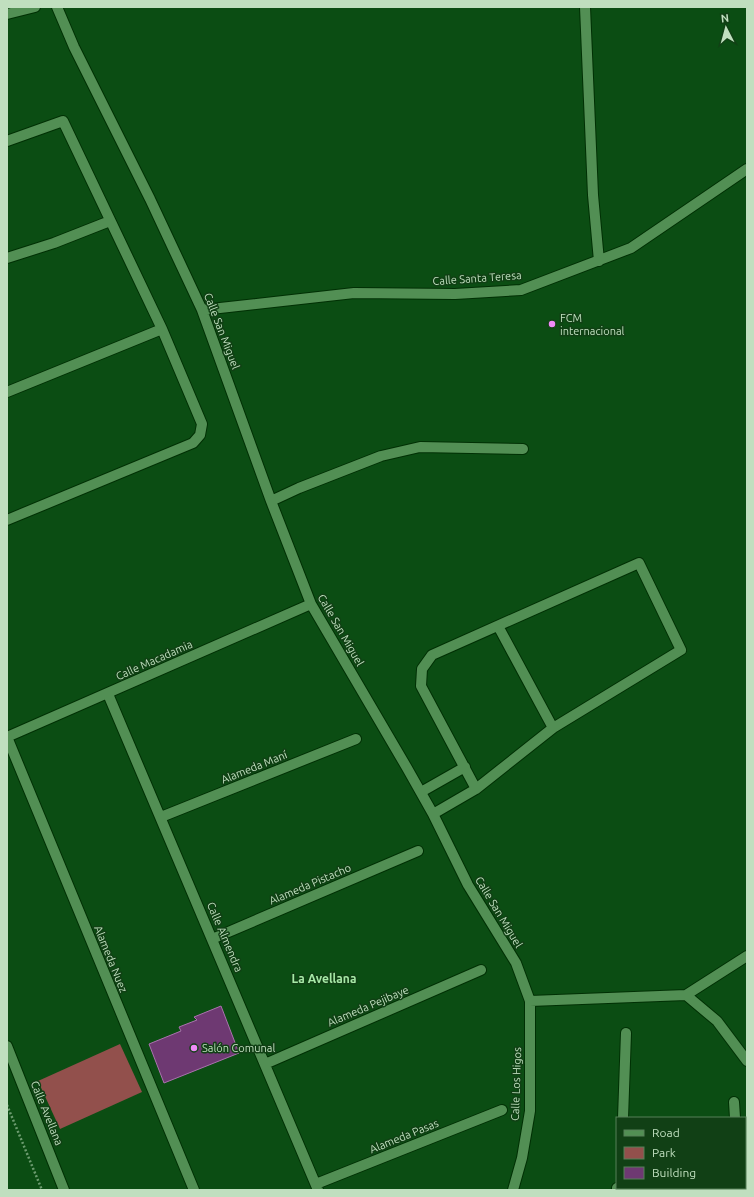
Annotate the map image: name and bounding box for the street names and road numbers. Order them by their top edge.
street label: Calle Santa Teresa [432,269,522,287]
street label: Calle San Miguel [202,291,242,371]
street label: Calle San Miguel [316,592,366,668]
street label: Calle Macadamia [114,638,194,682]
street label: Alameda Maní [219,748,289,786]
street label: Alameda Pistacho [267,861,353,907]
street label: Calle San Miguel [473,874,525,950]
street label: Calle Almendra [205,900,245,974]
street label: Alameda Nuez [92,924,130,994]
street label: Alameda Pejibaye [326,983,410,1029]
street label: Calle Los Higos [509,1047,523,1121]
street label: Calle Avellana [29,1079,65,1147]
street label: Alameda Pasas [368,1117,440,1155]

